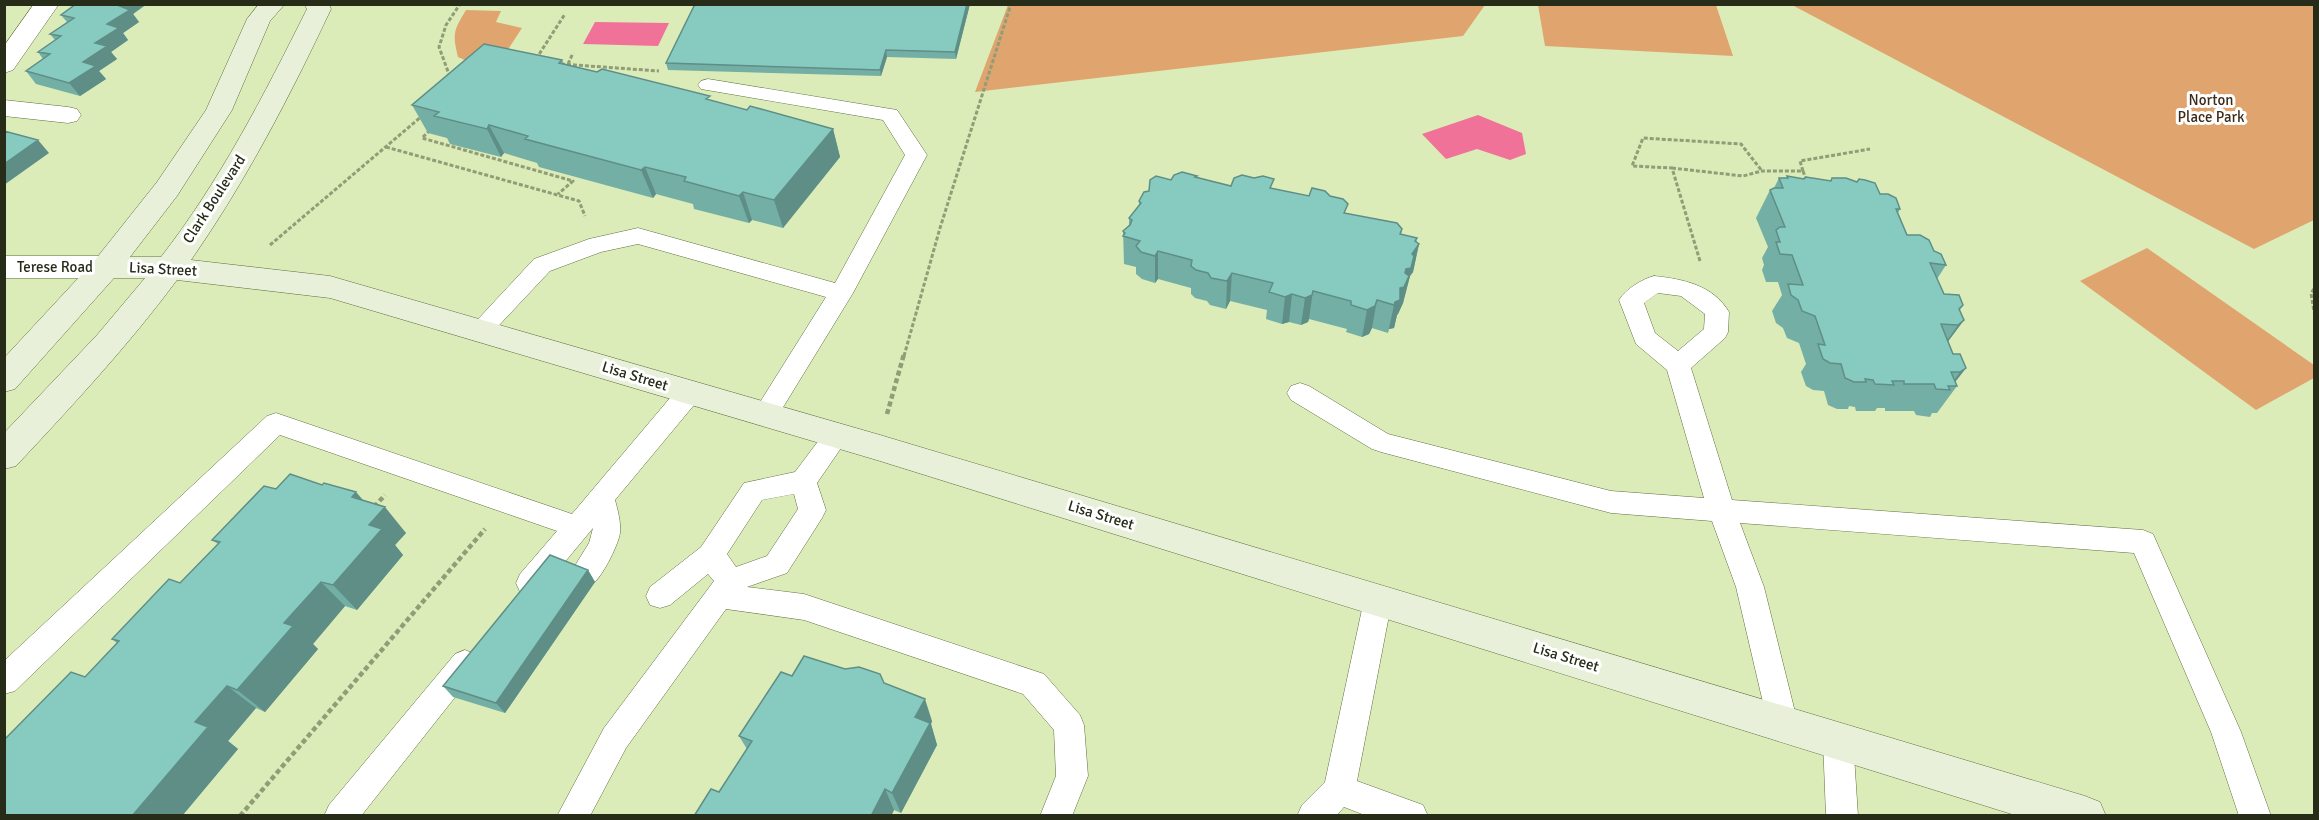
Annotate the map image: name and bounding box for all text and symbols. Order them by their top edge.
park label: Norton Place Park [2177,91,2245,126]
street label: Clark Boulevard [179,151,249,247]
street label: Terese Road [17,258,93,276]
street label: Lisa Street [128,258,198,280]
street label: Lisa Street [600,357,670,395]
street label: Lisa Street [1066,496,1136,534]
street label: Lisa Street [1531,638,1601,676]

